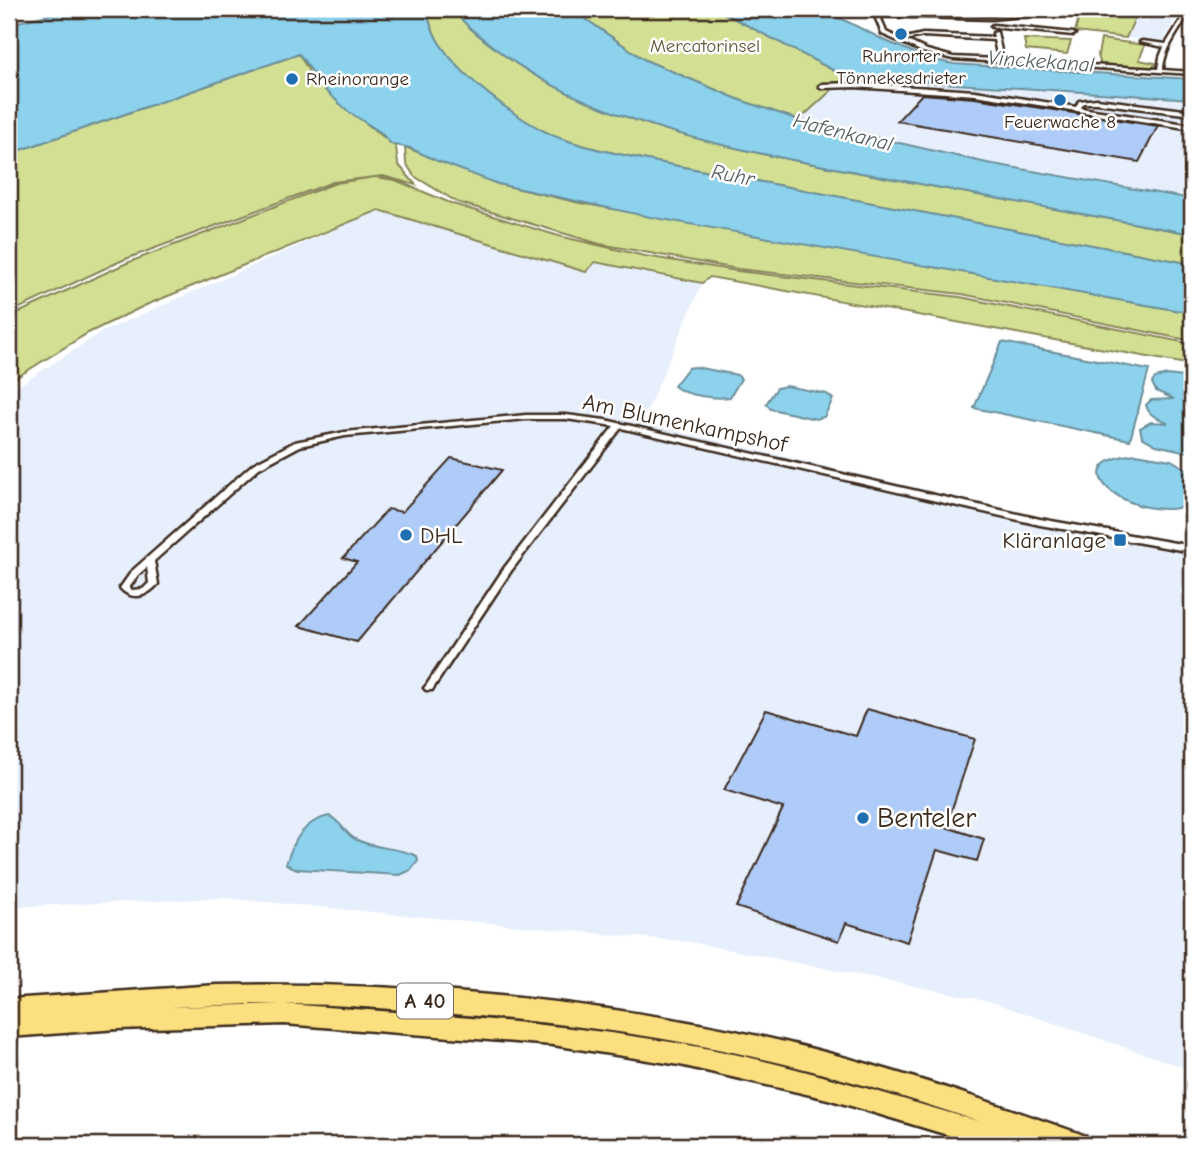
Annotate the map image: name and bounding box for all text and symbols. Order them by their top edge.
marker: Ruhrorter Tönnekesdrieter [893,26,909,42]
park label: Mercatorinsel [650,35,760,57]
place label: Ruhrorter Tönnekesdrieter [836,45,966,89]
water label: Vinckekanal [987,45,1095,77]
place label: Rheinorange [306,68,409,90]
marker: Rheinorange [284,71,300,87]
marker: Feuerwache 8 [1052,92,1068,108]
water label: Hafenkanal [791,108,896,156]
place label: Feuerwache 8 [1004,111,1116,133]
water label: Ruhr [710,159,758,191]
street label: Am Blumenkampshof [580,388,791,458]
place label: DHL [420,522,463,549]
marker: DHL [398,527,414,543]
place label: Kläranlage [1002,527,1106,554]
marker: Kläranlage [1112,532,1128,548]
place label: Benteler [877,802,976,834]
marker: Benteler [855,810,871,826]
road number: A 40 [397,984,453,1018]

